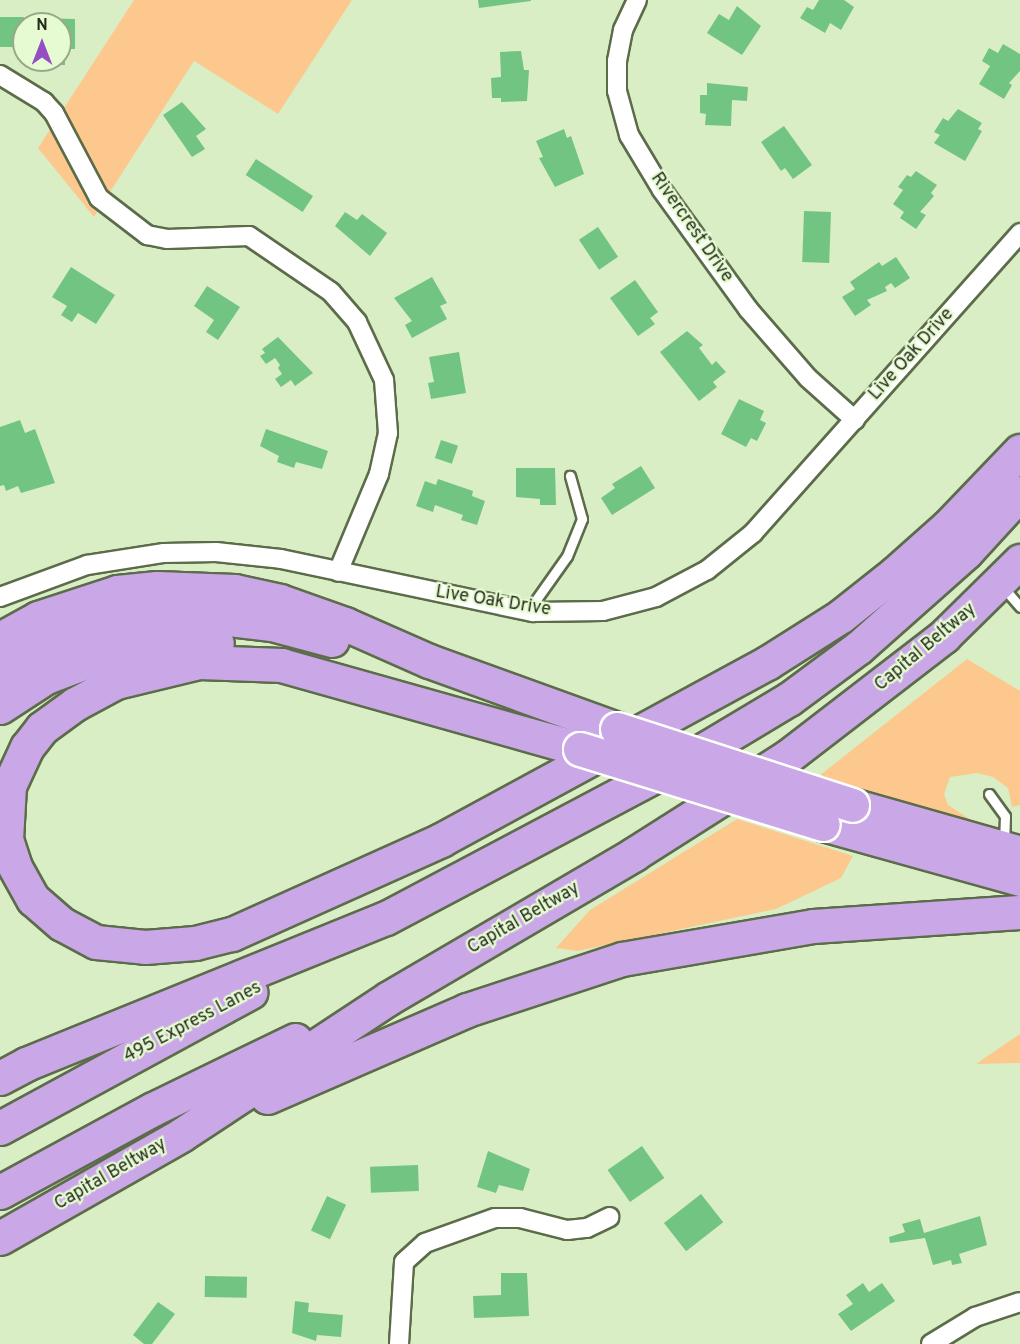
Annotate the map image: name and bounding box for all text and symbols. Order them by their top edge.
north arrow [12,12,72,72]
text: N [36,16,48,36]
street label: Rivercrest Drive [645,169,737,287]
street label: Live Oak Drive [865,305,959,405]
street label: Live Oak Drive [434,582,552,622]
street label: Capital Beltway [871,599,981,697]
street label: Capital Beltway [464,878,584,960]
street label: 495 Express Lanes [121,978,265,1068]
street label: Capital Beltway [51,1134,171,1216]

